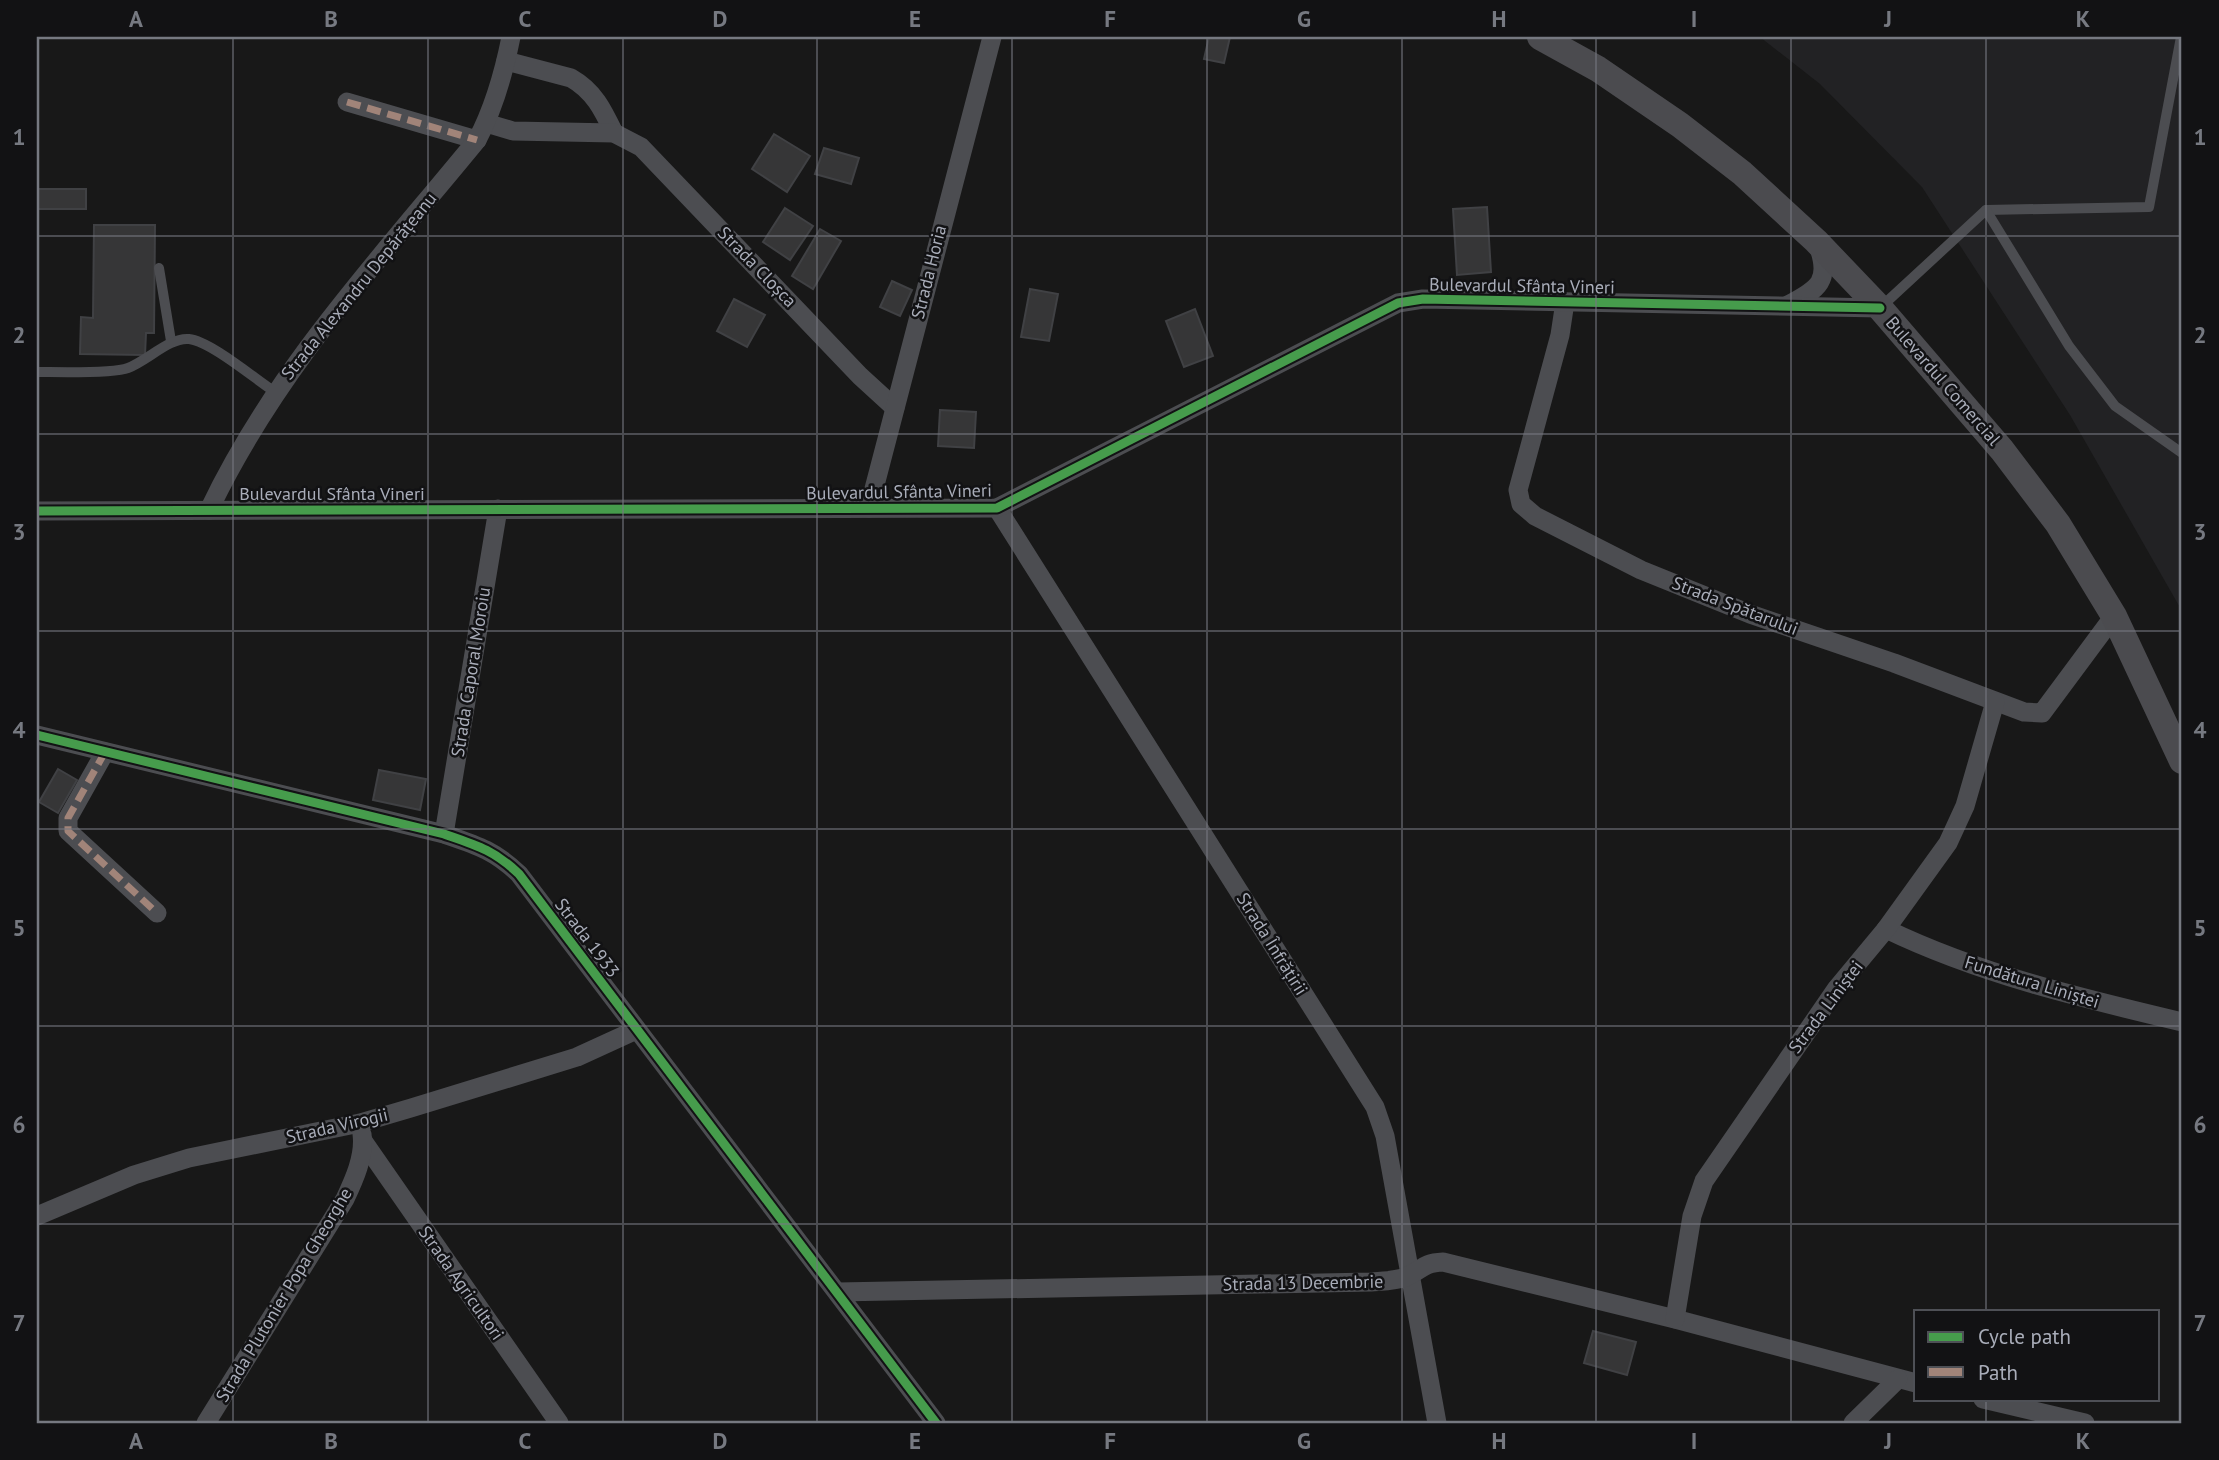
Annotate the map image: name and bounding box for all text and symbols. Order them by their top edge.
text: A [129,4,143,33]
text: B [324,4,338,33]
text: C [519,4,532,33]
text: D [713,4,727,33]
text: E [909,4,921,33]
text: F [1104,4,1116,33]
text: G [1297,4,1311,33]
text: H [1492,4,1506,33]
text: I [1691,4,1697,33]
text: J [1883,4,1892,33]
text: K [2076,4,2090,33]
text: 1 [12,122,26,151]
text: 1 [2193,122,2207,151]
street label: Strada Alexandru Depărățeanu [276,187,441,384]
street label: Strada Cloșca [713,221,802,312]
street label: Strada Horia [906,223,951,321]
street label: Bulevardul Sfânta Vineri [1429,272,1615,299]
street label: Bulevardul Comercial [1881,311,2006,451]
text: 2 [12,320,26,349]
text: 2 [2193,320,2207,349]
street label: Bulevardul Sfânta Vineri [806,478,992,505]
street label: Bulevardul Sfânta Vineri [239,482,425,505]
text: 3 [12,517,26,546]
text: 3 [2193,517,2207,546]
street label: Strada Spătarului [1669,571,1801,640]
street label: Strada Caporal Moroiu [446,585,495,759]
text: 4 [12,715,26,744]
text: 4 [2193,715,2207,744]
street label: Strada Înfrățirii [1232,888,1313,999]
street label: Strada 1933 [550,893,625,982]
text: 5 [12,913,26,942]
text: 5 [2193,913,2207,942]
street label: Fundătura Liniștei [1962,950,2102,1013]
street label: Strada Liniștei [1783,956,1868,1058]
street label: Strada Virogii [284,1103,390,1148]
text: 6 [12,1110,26,1139]
text: 6 [2193,1110,2207,1139]
street label: Strada Plutonier Popa Gheorghe [210,1183,357,1406]
street label: Strada Agricultori [414,1221,509,1344]
street label: Strada 13 Decembrie [1223,1270,1383,1295]
text: 7 [12,1308,26,1337]
text: 7 [2193,1308,2207,1337]
legend [1914,1310,2160,1400]
text: Cycle path [1978,1323,2071,1350]
text: Path [1978,1359,2018,1386]
text: A [129,1426,143,1455]
text: B [324,1426,338,1455]
text: C [519,1426,532,1455]
text: D [713,1426,727,1455]
text: E [909,1426,921,1455]
text: F [1104,1426,1116,1455]
text: G [1297,1426,1311,1455]
text: H [1492,1426,1506,1455]
text: I [1691,1426,1697,1455]
text: J [1883,1426,1892,1455]
text: K [2076,1426,2090,1455]

